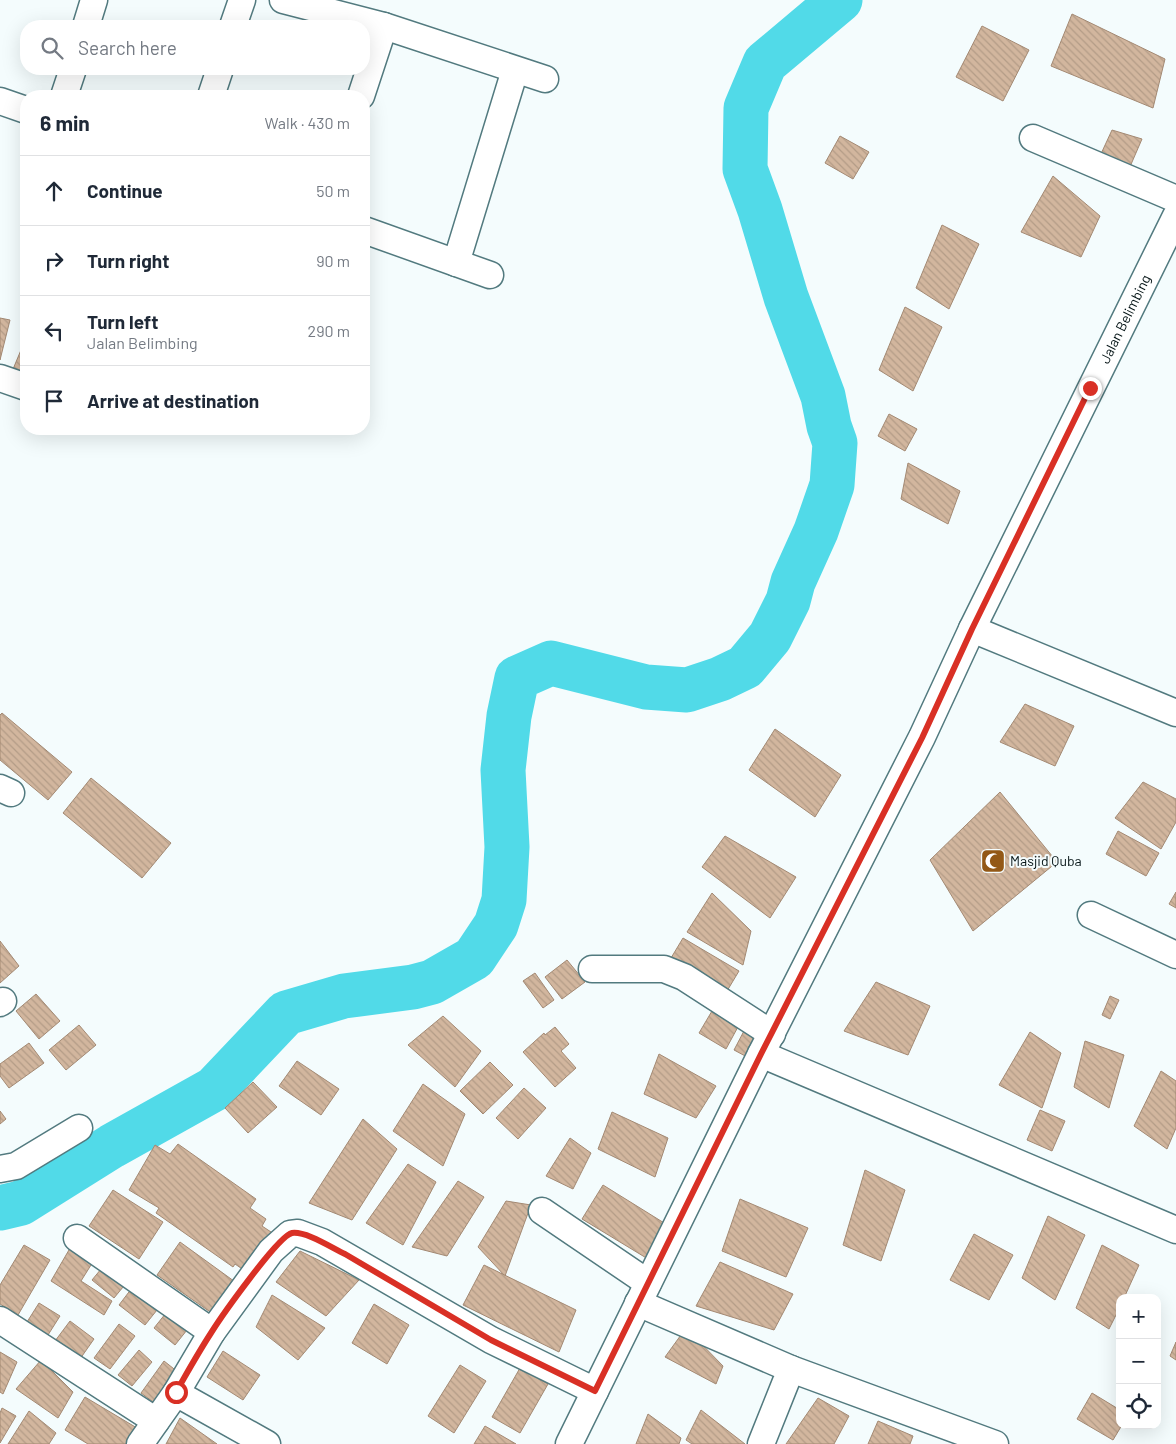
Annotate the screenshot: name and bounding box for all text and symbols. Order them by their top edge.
search box [20,20,370,75]
icon: search [38,34,66,62]
text: Search here [78,36,177,59]
text: 6 min [40,110,90,135]
text: Walk · 430 m [265,113,350,132]
icon: ahead [40,177,68,205]
text: Continue [87,179,163,202]
text: 50 m [316,181,350,200]
icon: right [40,247,68,275]
text: Turn right [87,249,169,272]
text: 90 m [316,251,350,270]
street label: Jalan Belimbing [1096,272,1154,366]
text: Turn left [87,310,158,333]
icon: left [40,317,68,345]
text: 290 m [308,321,350,340]
text: Jalan Belimbing [87,333,198,352]
route end [1079,377,1102,400]
icon: arrive [40,387,68,415]
text: Arrive at destination [87,389,259,412]
mosque icon: Masjid Quba [980,848,1006,874]
place label: Masjid Quba [1010,852,1082,869]
map controls [1116,1294,1161,1429]
button: + [1116,1294,1161,1339]
button: − [1116,1339,1161,1384]
route start [165,1381,188,1404]
button: locate [1116,1384,1161,1429]

